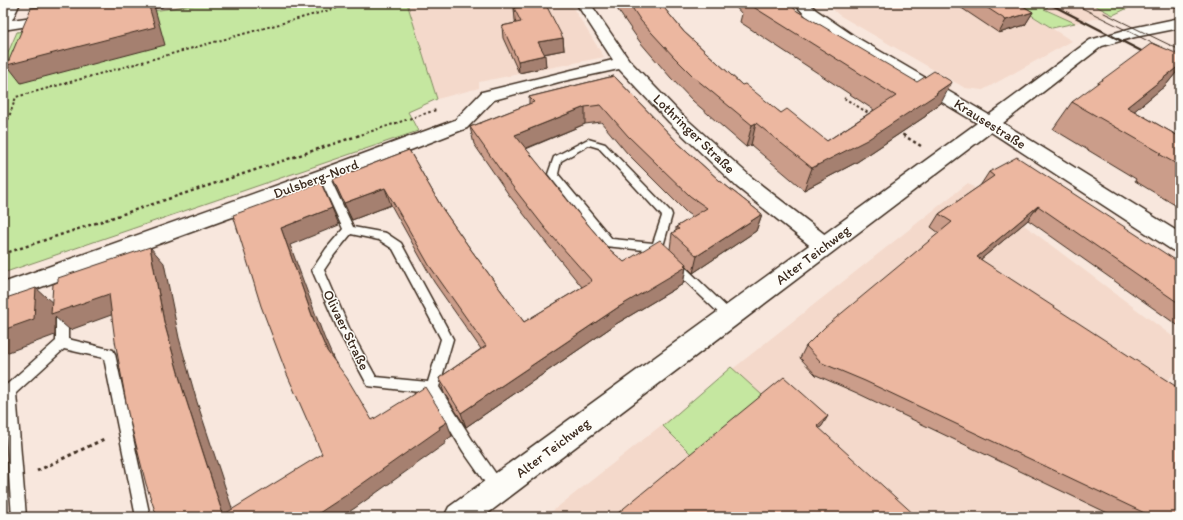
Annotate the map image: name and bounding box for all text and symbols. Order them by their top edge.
street label: Lothringer Straße [650,91,739,178]
street label: Krausestraße [951,95,1029,153]
street label: Dulsberg-Nord [271,156,361,202]
street label: Alter Teichweg [772,221,854,288]
street label: Olivaer Straße [319,287,373,373]
street label: Alter Teichweg [512,414,594,481]

